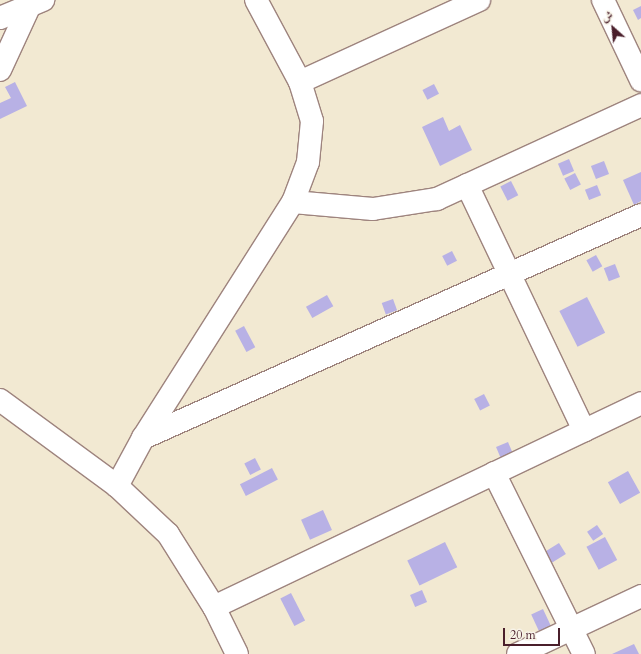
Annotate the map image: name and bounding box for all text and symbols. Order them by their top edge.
north arrow [593,8,633,48]
text: ش [599,8,616,26]
scale bar [505,620,562,646]
text: 20 m [510,627,536,643]

